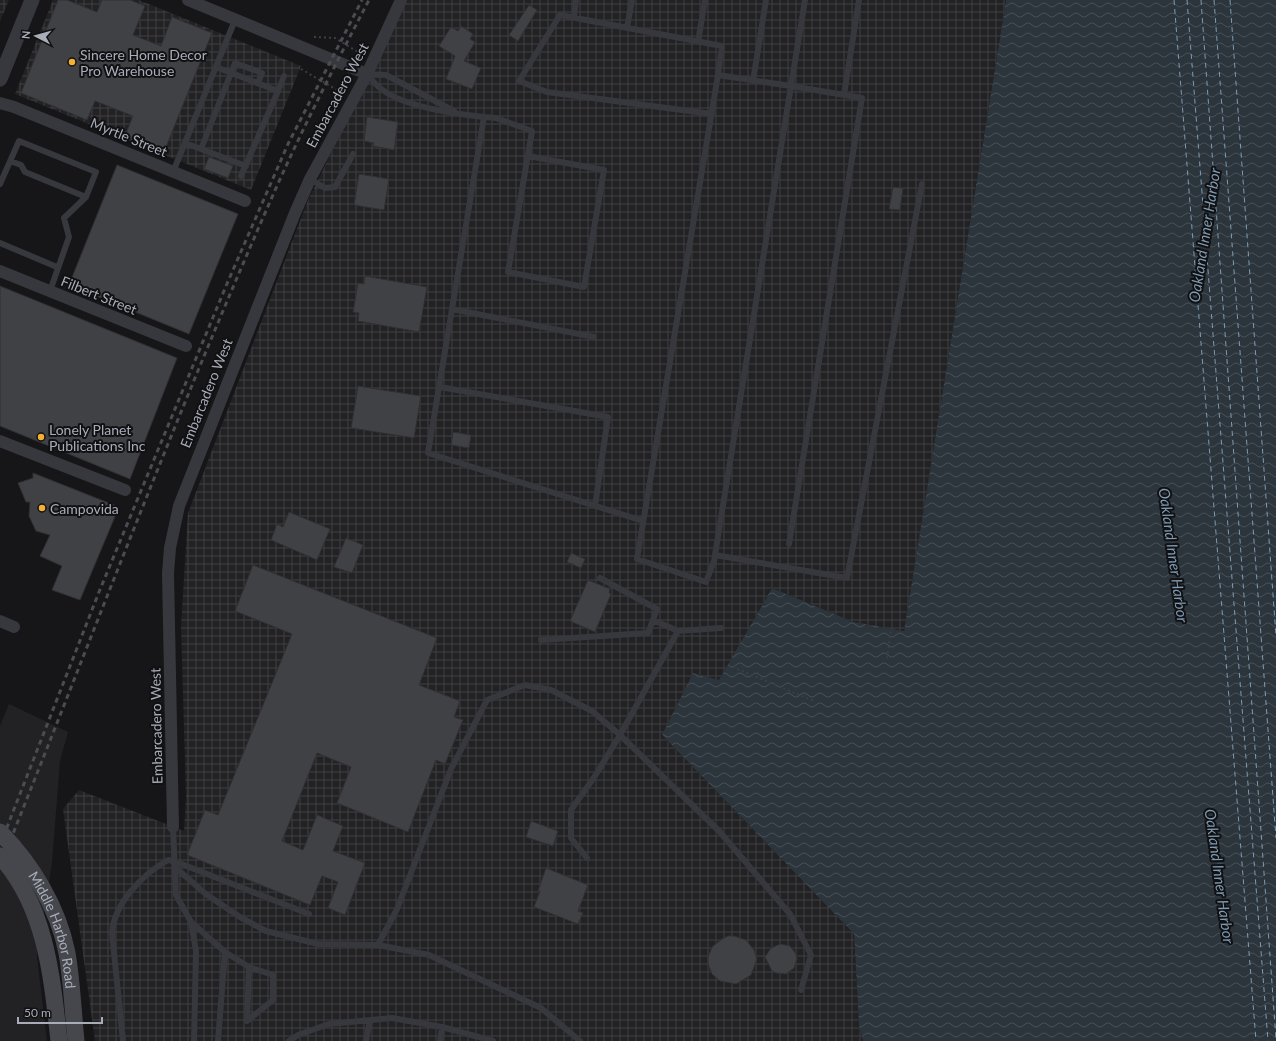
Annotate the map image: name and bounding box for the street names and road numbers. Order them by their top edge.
street label: Embarcadero West [302,40,372,150]
street label: Myrtle Street [88,114,170,160]
street label: Filbert Street [59,272,139,318]
street label: Embarcadero West [176,336,236,450]
street label: Embarcadero West [146,668,166,784]
street label: Middle Harbor Road [26,868,80,989]

